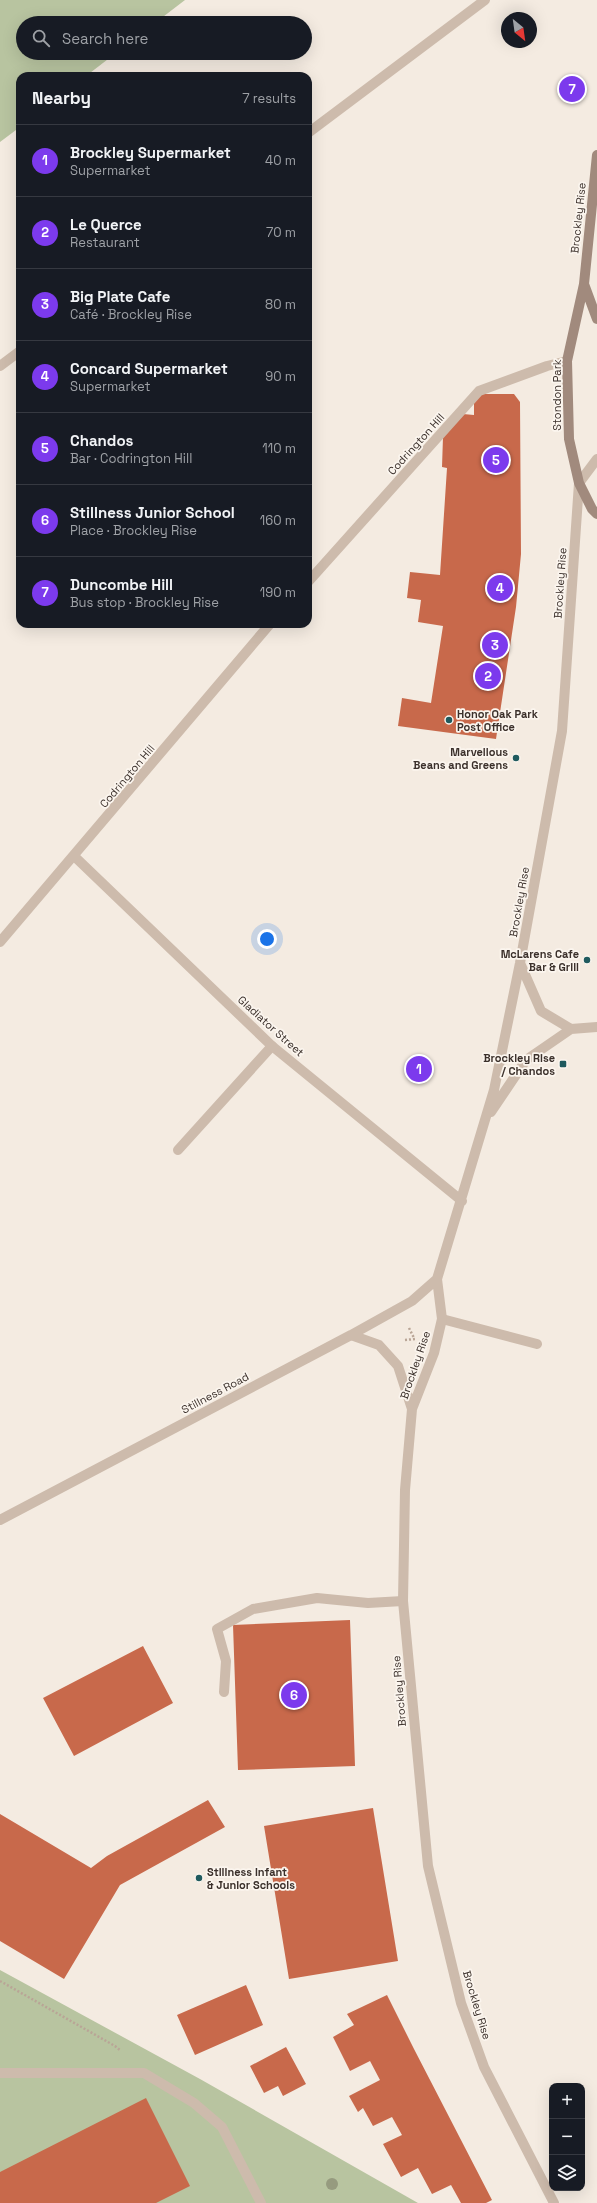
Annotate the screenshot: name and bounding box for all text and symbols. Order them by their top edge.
north arrow [501,12,537,48]
search box [16,16,312,60]
icon: search [30,27,52,49]
text: Search here [62,29,148,48]
pin: 7 [559,74,585,104]
text: Nearby [32,87,91,109]
text: 7 results [242,90,296,107]
text: Brockley Supermarket [70,143,231,162]
text: 1 [42,152,48,169]
text: 40 m [265,152,296,169]
text: Supermarket [70,162,151,179]
street label: Brockley Rise [567,182,589,254]
text: Le Querce [70,215,142,234]
text: 2 [41,224,49,241]
text: 70 m [266,224,296,241]
text: Restaurant [70,234,140,251]
text: Big Plate Cafe [70,287,170,306]
text: 3 [41,296,49,313]
text: 80 m [265,296,296,313]
text: Café · Brockley Rise [70,306,192,323]
text: Concard Supermarket [70,359,228,378]
street label: Stondon Park [550,359,564,431]
text: 4 [41,368,49,385]
text: 90 m [265,368,296,385]
text: Supermarket [70,378,151,395]
street label: Codrington Hill [385,410,447,478]
text: Chandos [70,431,133,450]
text: 5 [41,440,49,457]
text: 110 m [262,440,296,457]
pin: 5 [483,445,509,475]
text: Bar · Codrington Hill [70,450,192,467]
text: Stillness Junior School [70,503,235,522]
text: 6 [41,512,49,529]
text: 160 m [260,512,296,529]
text: Place · Brockley Rise [70,522,197,539]
street label: Brockley Rise [551,547,569,619]
pin: 4 [487,573,513,603]
text: Duncombe Hill [70,575,173,594]
text: 7 [41,584,49,601]
text: 190 m [260,584,296,601]
text: Bus stop · Brockley Rise [70,594,219,611]
pin: 3 [482,630,508,660]
pin: 2 [475,661,501,691]
place label: Honor Oak Park Post Office [457,707,539,734]
marker: Honor Oak Park Post Office [444,715,454,725]
street label: Codrington Hill [97,742,157,810]
place label: Marvellous Beans and Greens [413,745,508,772]
marker: Marvellous Beans and Greens [511,753,521,763]
street label: Brockley Rise [506,866,532,938]
your location [257,929,277,949]
place label: McLarens Cafe Bar & Grill [501,947,579,974]
marker: McLarens Cafe Bar & Grill [582,955,592,965]
street label: Gladiator Street [235,993,307,1059]
place label: Brockley Rise / Chandos [483,1051,555,1078]
pin: 1 [406,1054,432,1084]
marker: Brockley Rise / Chandos [558,1059,568,1069]
street label: Brockley Rise [397,1329,433,1401]
street label: Stillness Road [179,1369,251,1417]
street label: Brockley Rise [389,1655,409,1727]
pin: 6 [281,1680,307,1710]
place label: Stillness Infant & Junior Schools [207,1865,295,1892]
marker: Stillness Infant & Junior Schools [194,1873,204,1883]
street label: Brockley Rise [460,1969,494,2041]
map controls [549,2083,585,2191]
button: + [549,2083,585,2119]
button: − [549,2119,585,2155]
button: layers [549,2155,585,2191]

